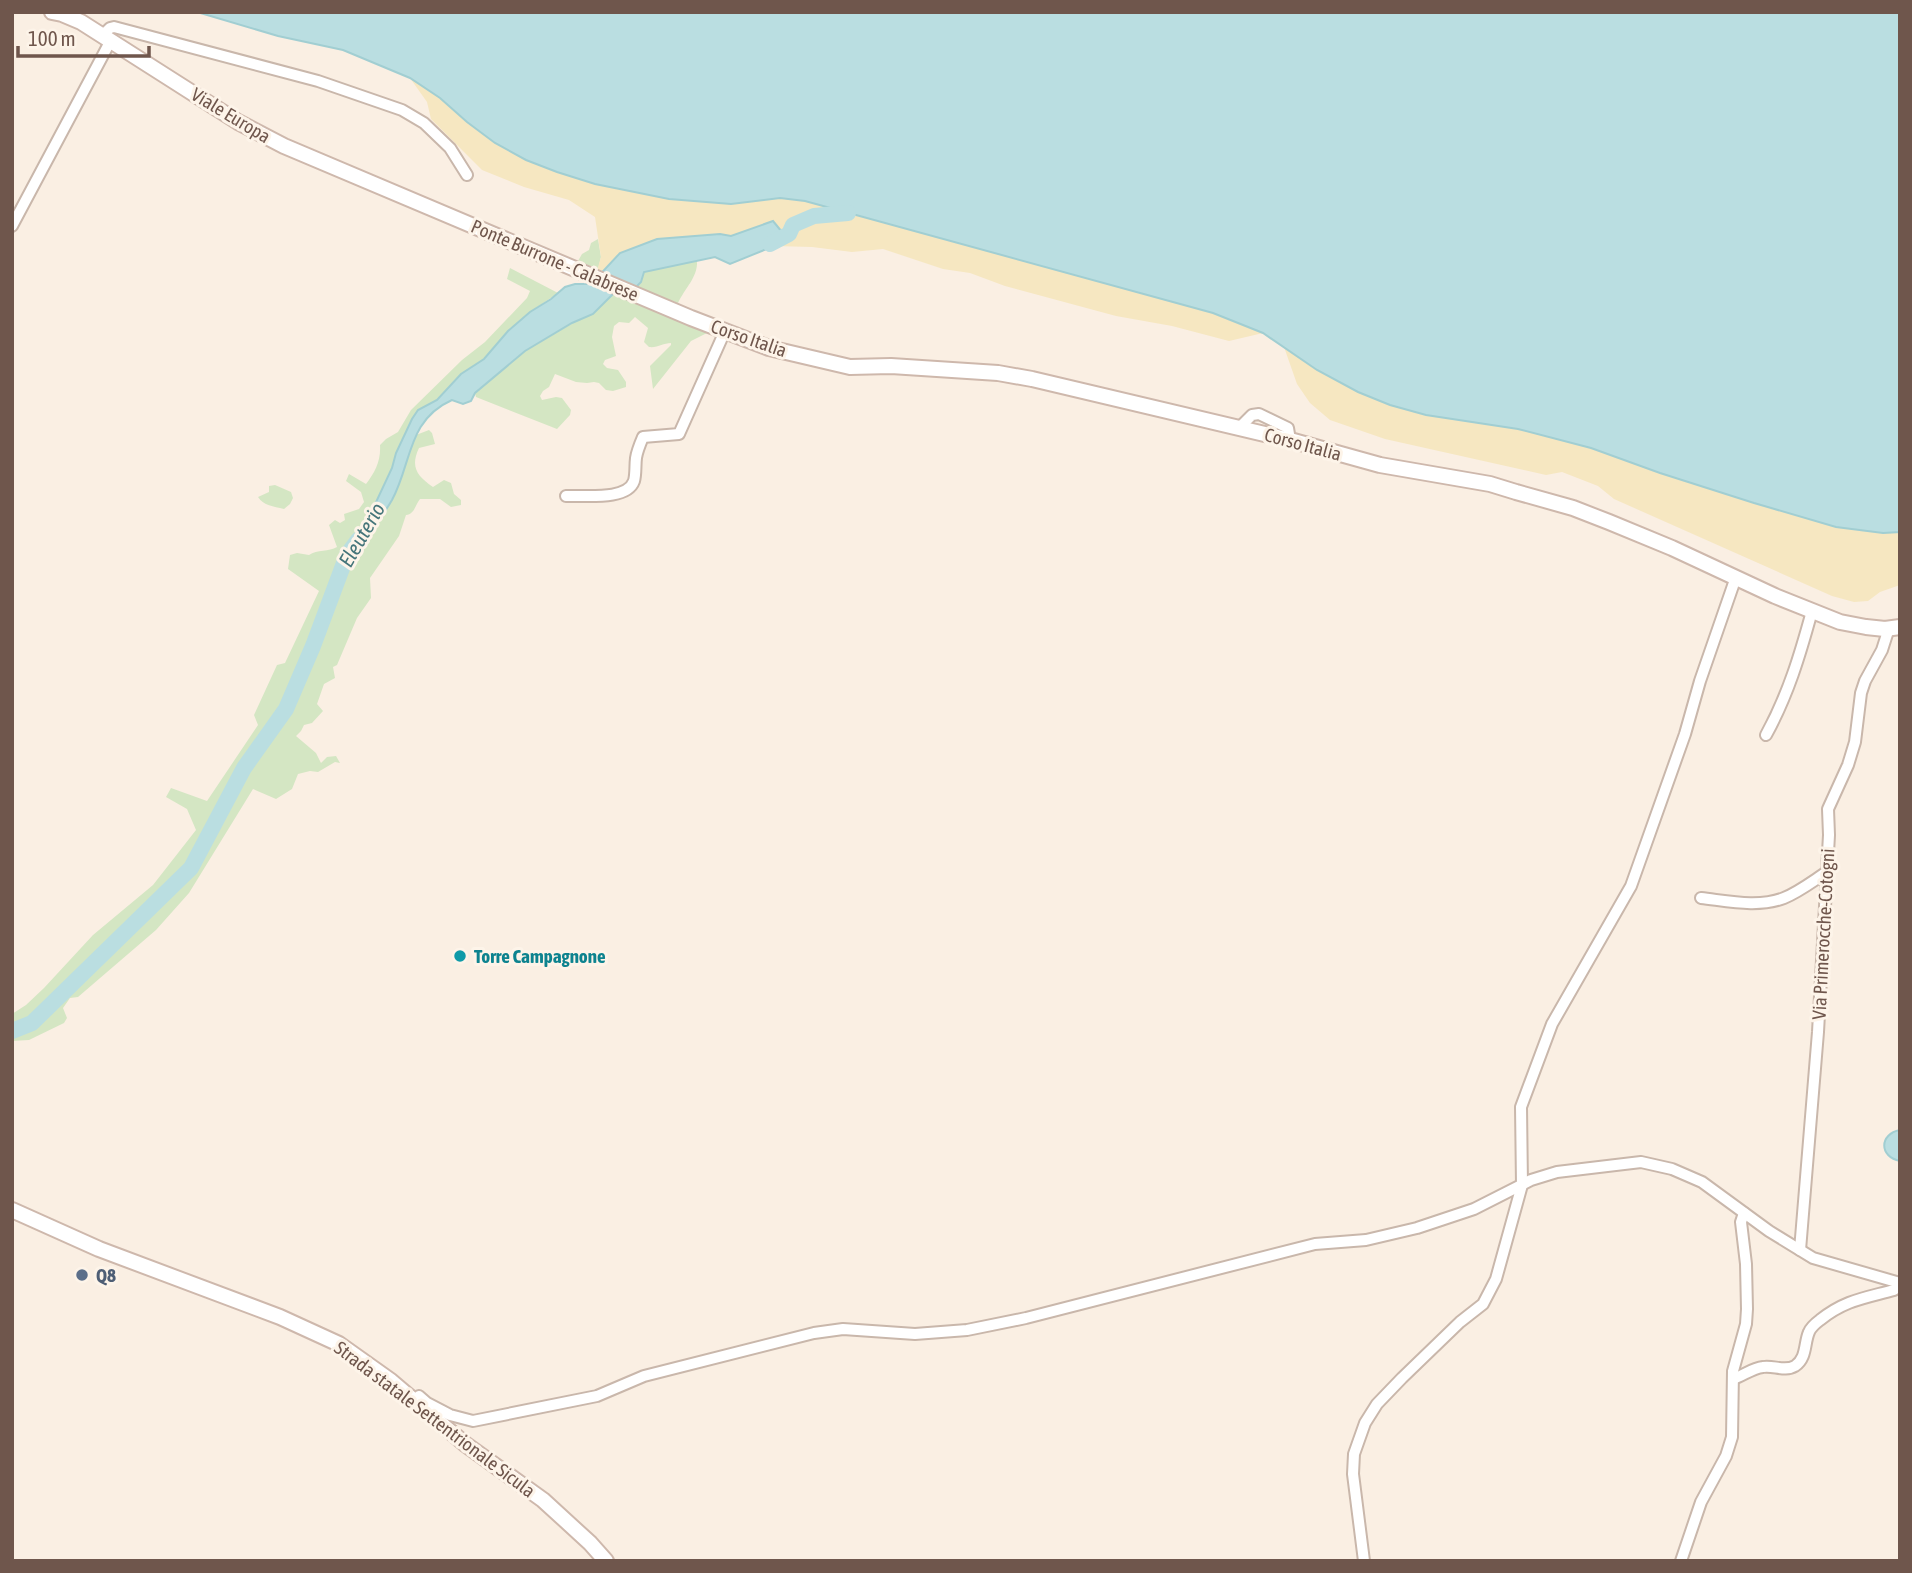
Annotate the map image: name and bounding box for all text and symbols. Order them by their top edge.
scale bar [18,14,149,58]
text: 100 m [28,26,76,50]
street label: Viale Europa [188,83,274,147]
street label: Ponte Burrone - Calabrese [468,215,642,305]
street label: Corso Italia [708,315,790,361]
street label: Corso Italia [1262,423,1344,465]
water label: Eleuterio [333,498,389,571]
street label: Via Primerocche-Cotogni [1808,848,1838,1020]
place label: Torre Campagnone [474,945,606,967]
marker: Torre Campagnone [452,948,468,964]
place label: Q8 [96,1264,116,1286]
marker: Q8 [74,1267,90,1283]
street label: Strada statale Settentrionale Sicula [330,1336,540,1502]

